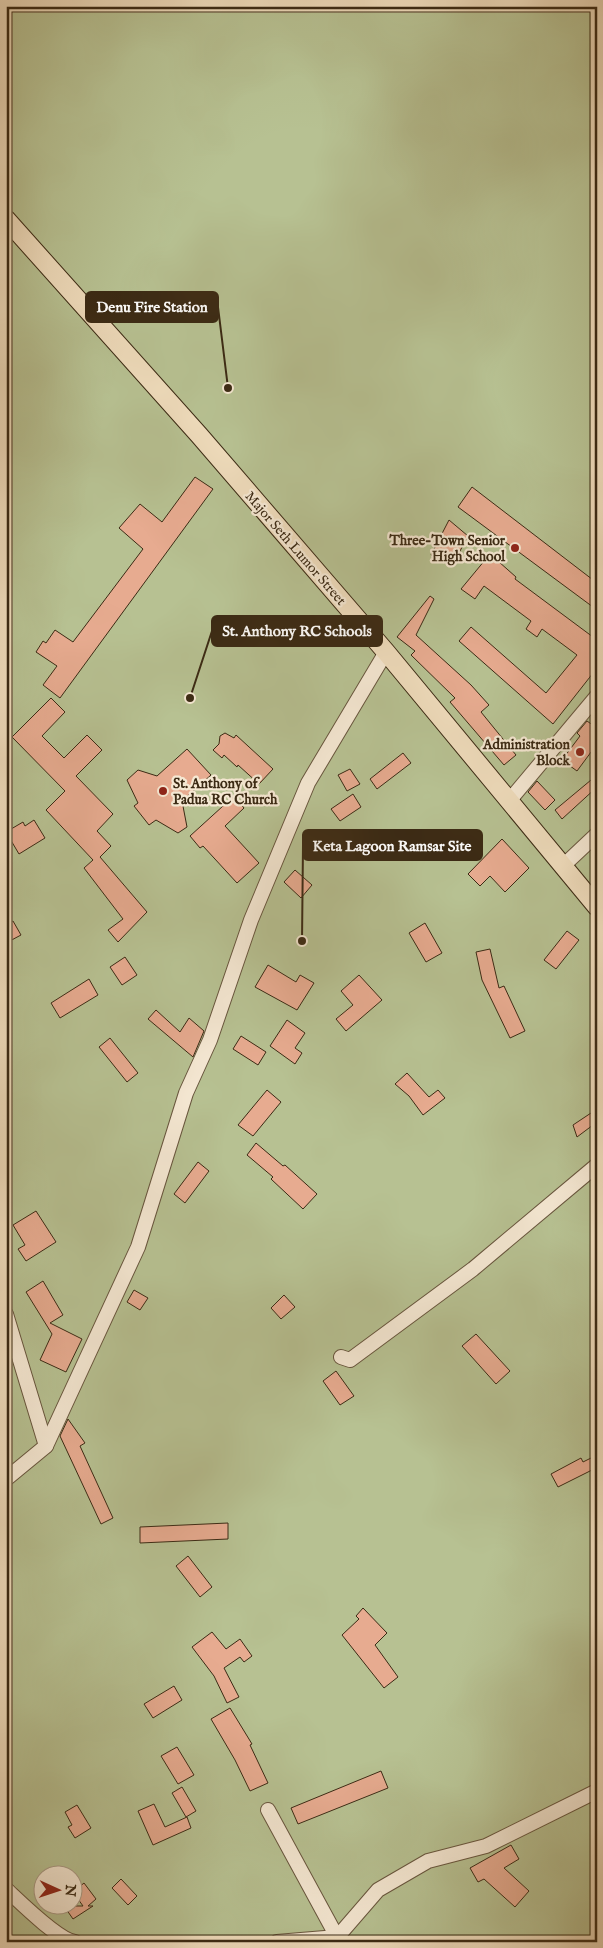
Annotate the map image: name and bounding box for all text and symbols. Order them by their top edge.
callout: Denu Fire Station [86,292,218,322]
text: Denu Fire Station [96,298,208,317]
street label: Major Seth Lumor Street [241,488,350,610]
place label: Three-Town Senior High School [388,532,506,566]
marker: Three-Town Senior High School [509,542,521,554]
callout: St. Anthony RC Schools [212,616,382,646]
text: St. Anthony RC Schools [222,622,373,641]
place label: Administration Block [482,736,571,770]
marker: Administration Block [574,746,586,758]
place label: St. Anthony of Padua RC Church [173,775,278,809]
marker: St. Anthony of Padua RC Church [157,785,169,797]
callout: Keta Lagoon Ramsar Site [303,830,482,860]
text: Keta Lagoon Ramsar Site [313,837,472,856]
north arrow [32,1866,82,1916]
text: N [61,1883,79,1897]

